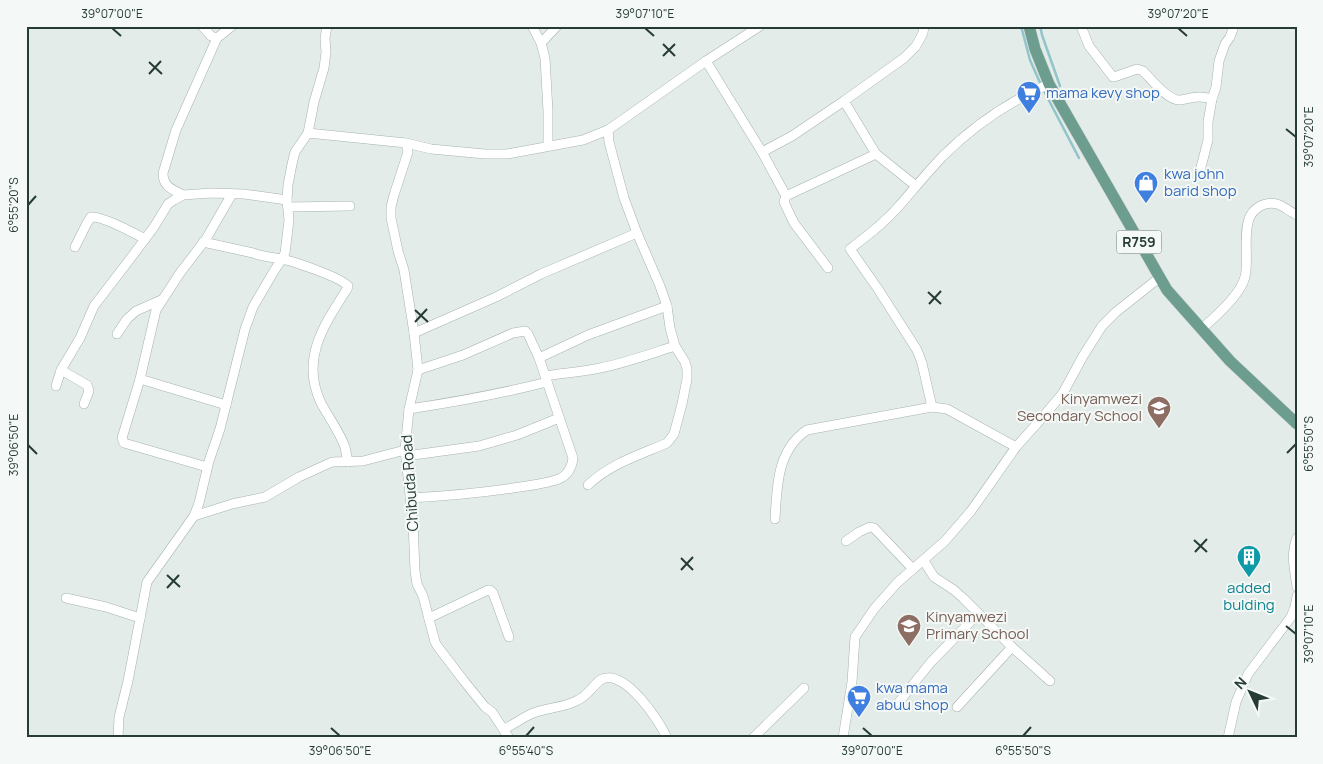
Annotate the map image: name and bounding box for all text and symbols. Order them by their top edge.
text: 39°07'00"E [81,5,143,22]
text: 39°07'10"E [616,5,675,22]
text: 39°07'20"E [1147,5,1209,22]
supermarket icon: mama kevy shop [1016,80,1042,114]
place label: mama kevy shop [1046,82,1160,103]
text: 39°07'20"E [1300,106,1317,168]
place label: kwa john barid shop [1164,163,1237,201]
shop icon: kwa john barid shop [1133,170,1159,204]
text: 6°55'20"S [5,177,22,233]
road number: R759 [1116,230,1162,253]
place label: Kinyamwezi Secondary School [1017,388,1142,426]
school or university icon: Kinyamwezi Secondary School [1146,395,1172,429]
text: 39°06'50"E [5,414,22,476]
text: 6°55'50"S [1300,416,1317,472]
street label: Chibuda Road [396,434,423,532]
building icon: added bulding [1236,544,1262,578]
place label: added bulding [1223,577,1275,615]
text: 39°07'10"E [1300,604,1317,663]
place label: Kinyamwezi Primary School [926,606,1029,644]
school or university icon: Kinyamwezi Primary School [896,613,922,647]
north arrow [1226,666,1276,716]
text: N [1230,673,1251,693]
place label: kwa mama abuu shop [876,677,949,715]
supermarket icon: kwa mama abuu shop [846,684,872,718]
text: 39°06'50"E [309,742,371,759]
text: 6°55'40"S [499,742,553,759]
text: 39°07'00"E [841,742,903,759]
text: 6°55'50"S [995,742,1051,759]

